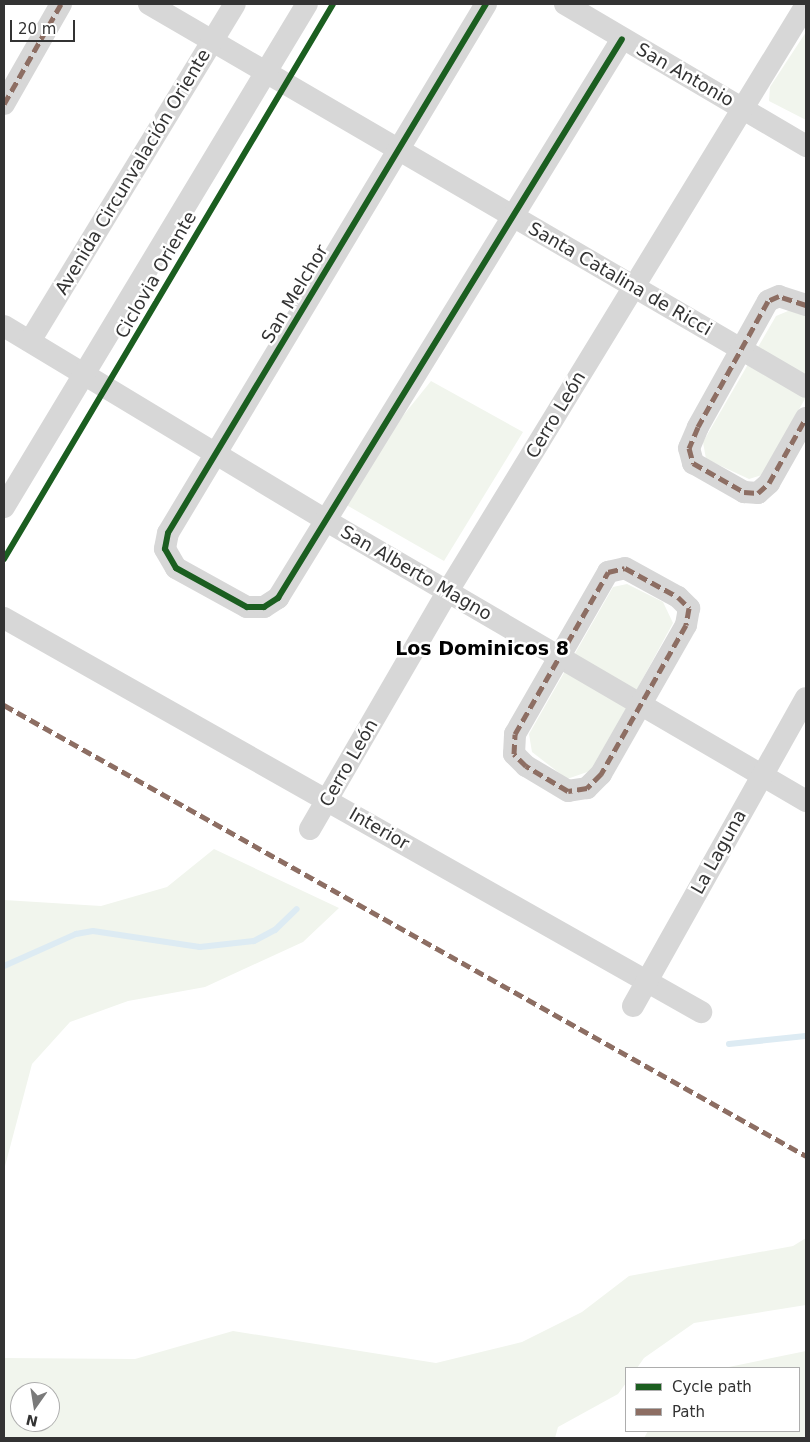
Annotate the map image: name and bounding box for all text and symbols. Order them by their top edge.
scale bar [12,10,78,42]
text: 20 m [18,20,56,38]
street label: San Antonio [632,38,738,112]
street label: Avenida Circunvalación Oriente [51,45,215,299]
street label: Ciclovia Oriente [111,208,201,342]
street label: Santa Catalina de Ricci [525,218,715,340]
street label: San Melchor [257,241,333,347]
street label: Cerro León [522,368,590,462]
street label: San Alberto Magno [337,521,495,625]
district label: Los Dominicos 8 [395,638,569,660]
street label: Cerro León [315,715,383,811]
street label: Interior [345,803,413,855]
street label: La Laguna [687,806,751,898]
legend [625,1367,800,1432]
text: Cycle path [672,1378,752,1396]
north arrow [10,1382,60,1432]
text: Path [672,1403,705,1421]
text: N [24,1412,39,1430]

